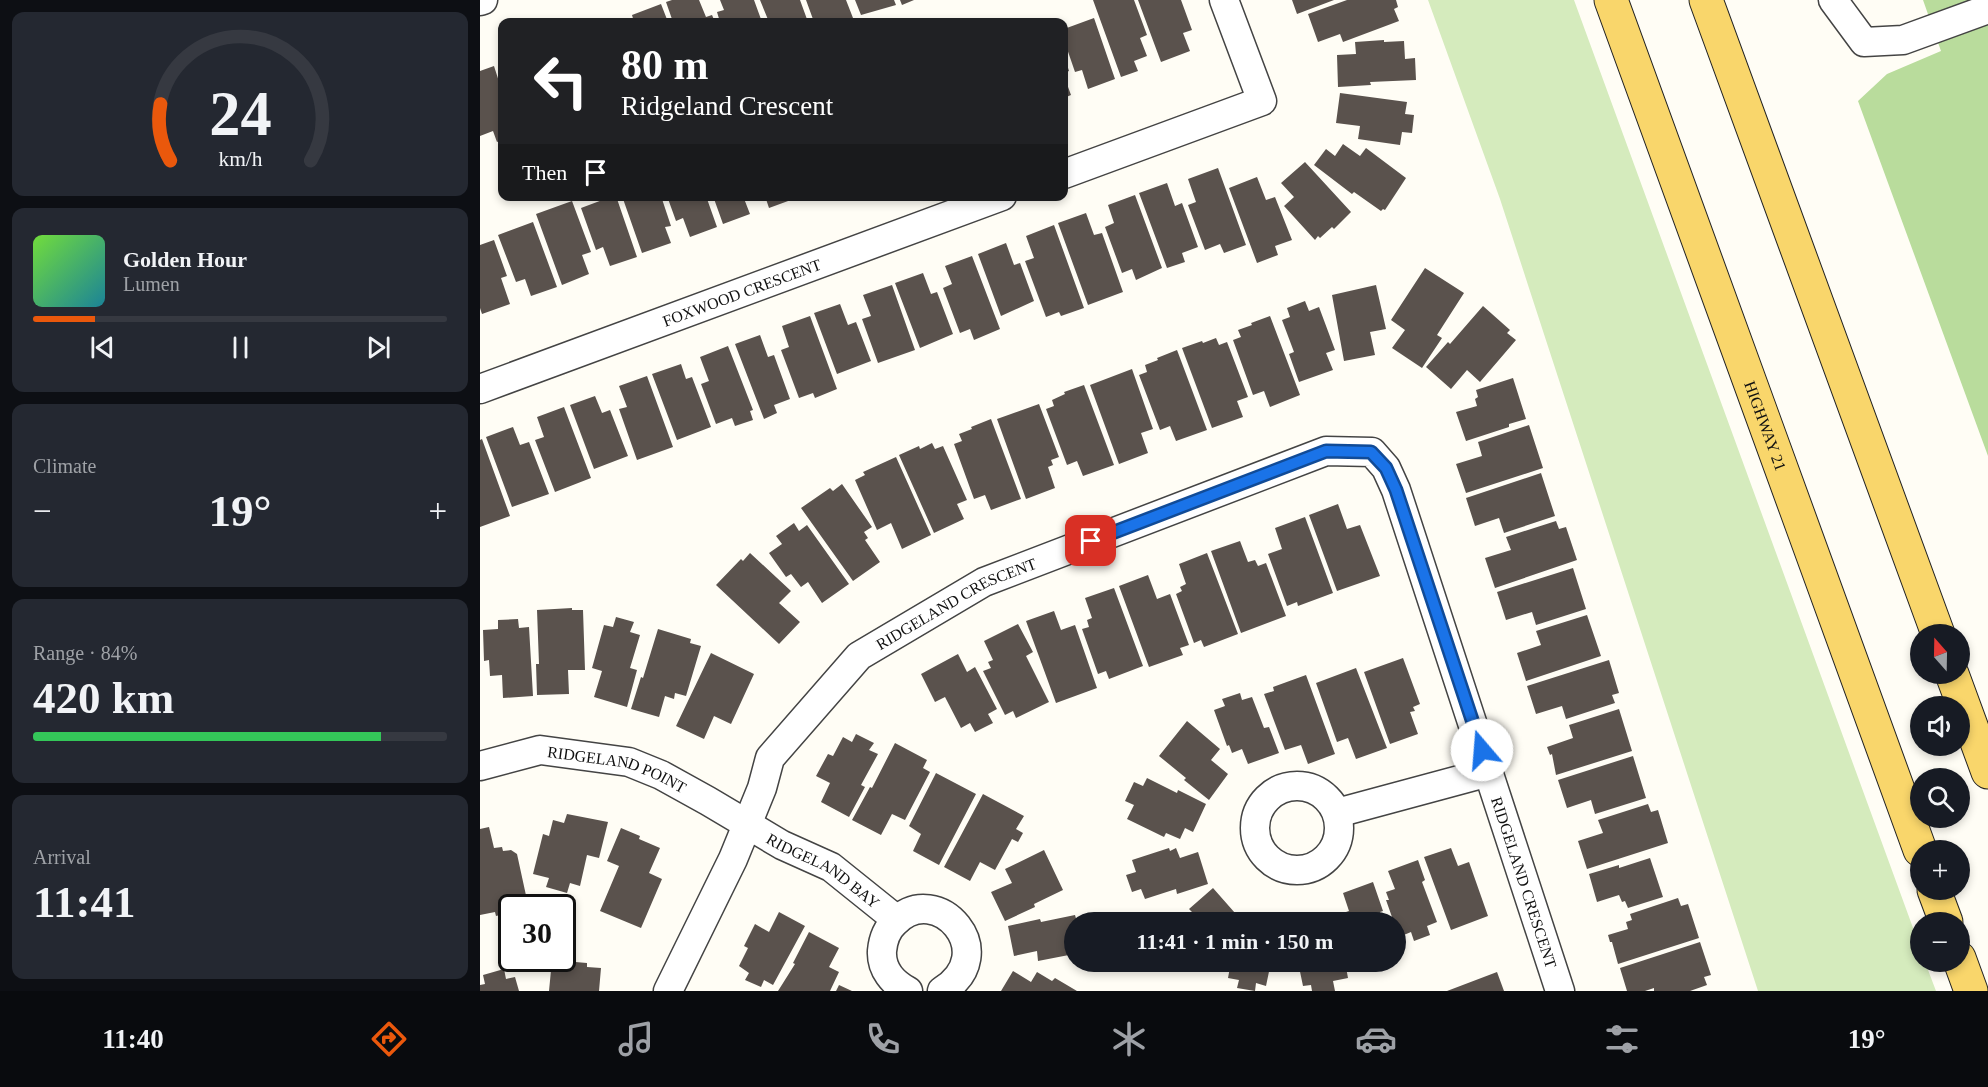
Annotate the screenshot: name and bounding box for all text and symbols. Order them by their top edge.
icon: left [522,42,600,120]
text: 80 m [621,42,709,88]
text: 24 [209,79,271,148]
text: Ridgeland Crescent [621,91,833,121]
text: km/h [218,147,262,171]
icon: arrive [579,156,612,189]
text: Then [522,160,567,185]
text: Golden Hour [123,247,247,272]
street label: FOXWOOD CRESCENT [660,255,823,329]
text: Lumen [123,273,180,295]
icon: previous [86,331,119,364]
icon: pause [224,331,257,364]
icon: next [362,331,395,364]
street label: HIGHWAY 21 [1742,378,1790,473]
text: Climate [33,455,96,477]
text: 19° [209,486,272,536]
text: − [33,493,52,529]
text: + [428,493,447,529]
pin [1065,515,1116,566]
icon: arrive [1074,524,1107,557]
street label: RIDGELAND CRESCENT [873,554,1039,653]
north arrow [1910,624,1970,684]
map controls [1910,624,1970,972]
text: Range · 84% [33,642,137,664]
text: 420 km [33,673,174,723]
button: sound [1910,696,1970,756]
position arrow [1450,718,1514,782]
street label: RIDGELAND POINT [546,743,690,796]
button: search [1910,768,1970,828]
street label: RIDGELAND CRESCENT [1488,795,1560,970]
street label: RIDGELAND BAY [764,829,883,911]
button: + [1910,840,1970,900]
text: Arrival [33,846,91,868]
text: 11:41 [33,877,136,927]
speed limit sign: 30 [498,894,576,972]
button: − [1910,912,1970,972]
text: 11:41 · 1 min · 150 m [1137,929,1333,954]
icon: directions [368,1018,410,1060]
icon: music [615,1018,657,1060]
icon: phone [862,1018,904,1060]
icon: climate [1108,1018,1150,1060]
icon: car [1355,1018,1397,1060]
icon: filters [1601,1018,1643,1060]
text: 11:40 [102,1024,164,1054]
text: 19° [1848,1024,1886,1054]

